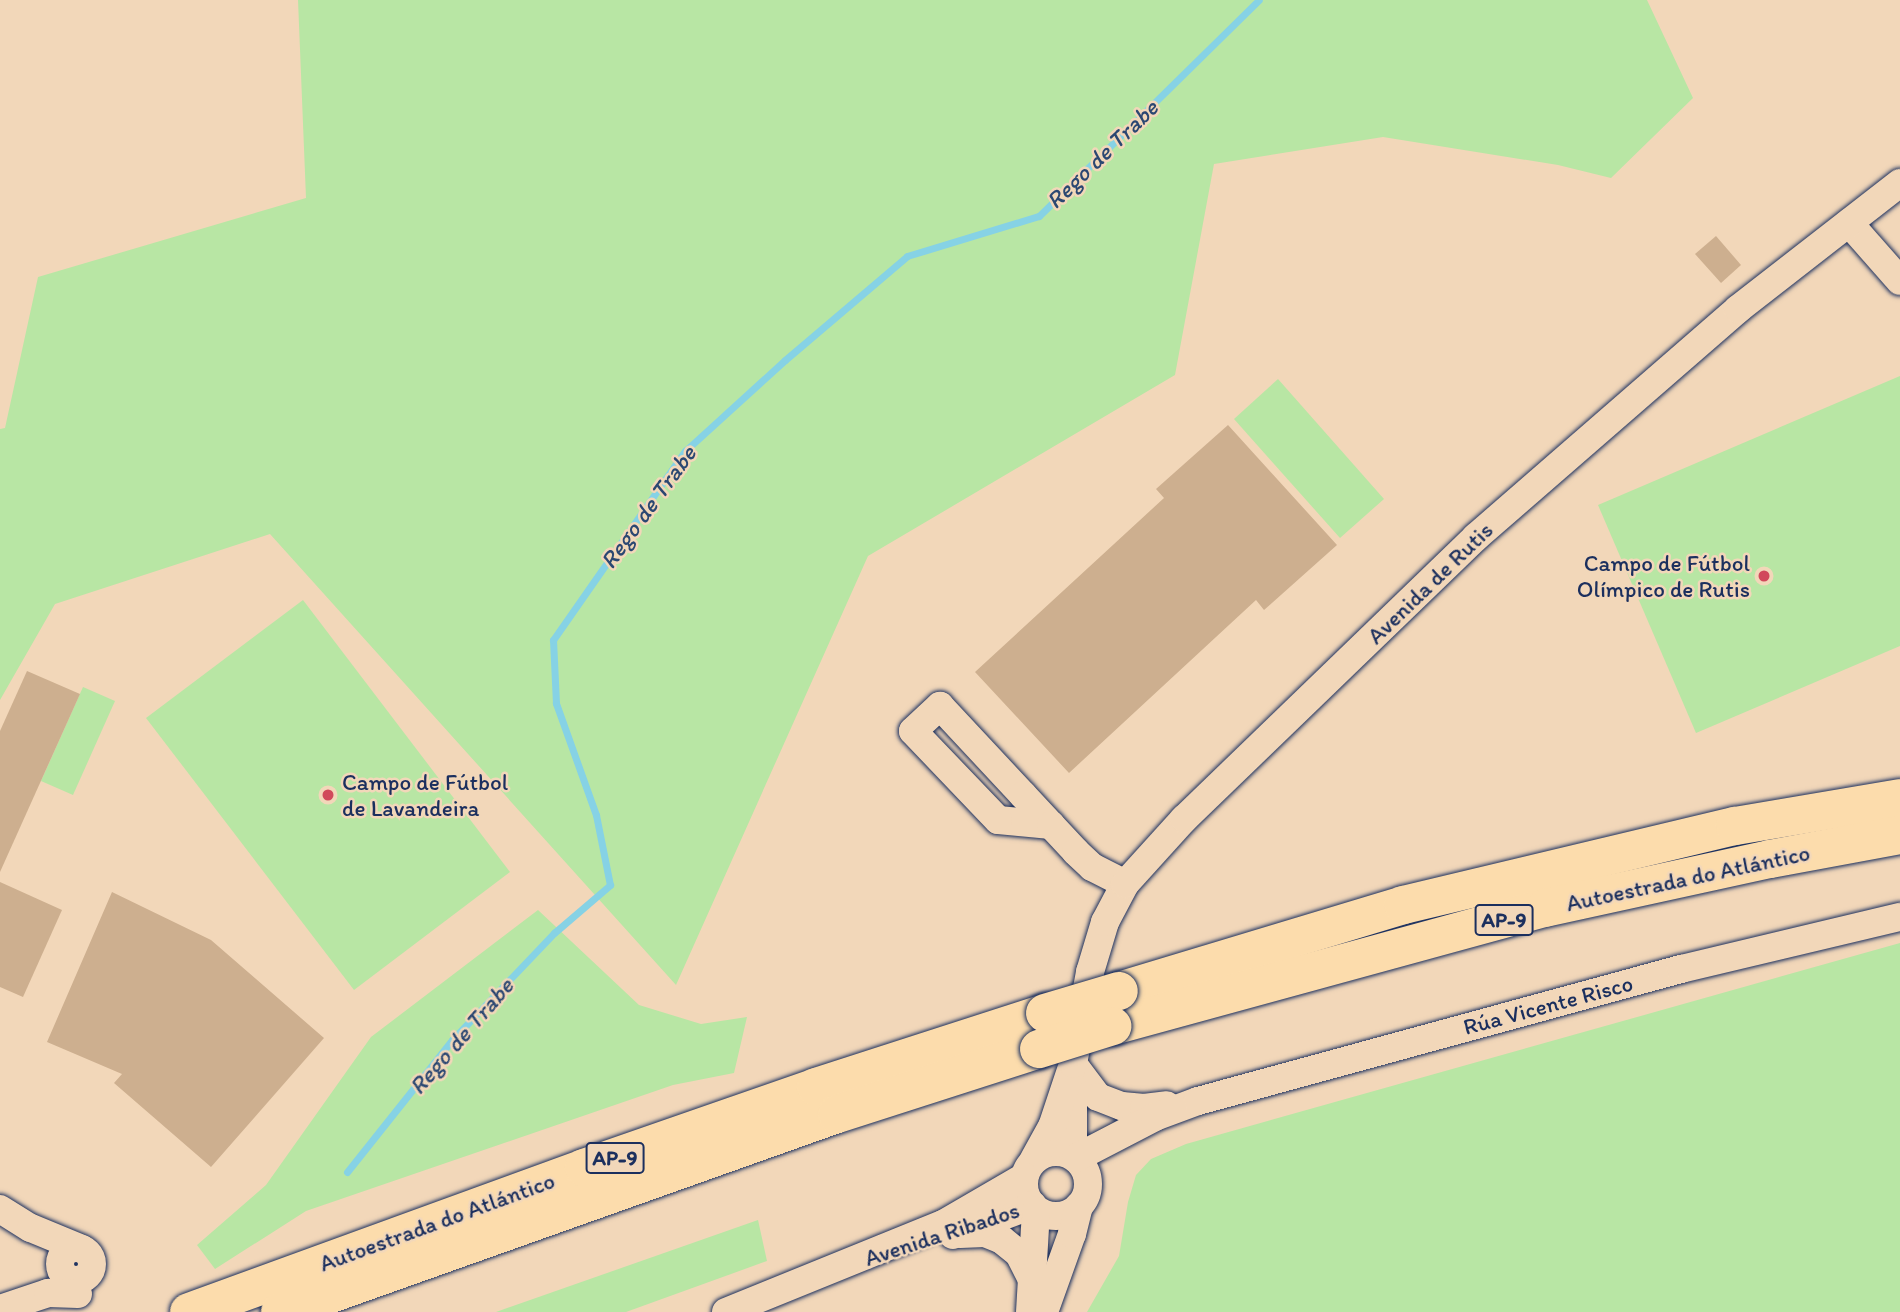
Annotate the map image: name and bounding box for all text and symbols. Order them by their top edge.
water label: Rego de Trabe [1040,94,1164,214]
water label: Rego de Trabe [594,441,702,573]
street label: Avenida de Rutis [1361,516,1499,650]
place label: Campo de Fútbol Olímpico de Rutis [1577,549,1750,603]
marker: Campo de Fútbol Olímpico de Rutis [1756,568,1772,584]
place label: Campo de Fútbol de Lavandeira [342,768,508,822]
marker: Campo de Fútbol de Lavandeira [320,787,336,803]
street label: Autoestrada do Atlántico [1564,839,1812,917]
road number: AP-9 [1474,902,1534,937]
street label: Rúa Vicente Risco [1460,969,1636,1041]
water label: Rego de Trabe [403,972,519,1100]
road number: AP-9 [585,1140,645,1176]
street label: Autoestrada do Atlántico [315,1167,559,1277]
street label: Avenida Ribados [861,1196,1023,1272]

